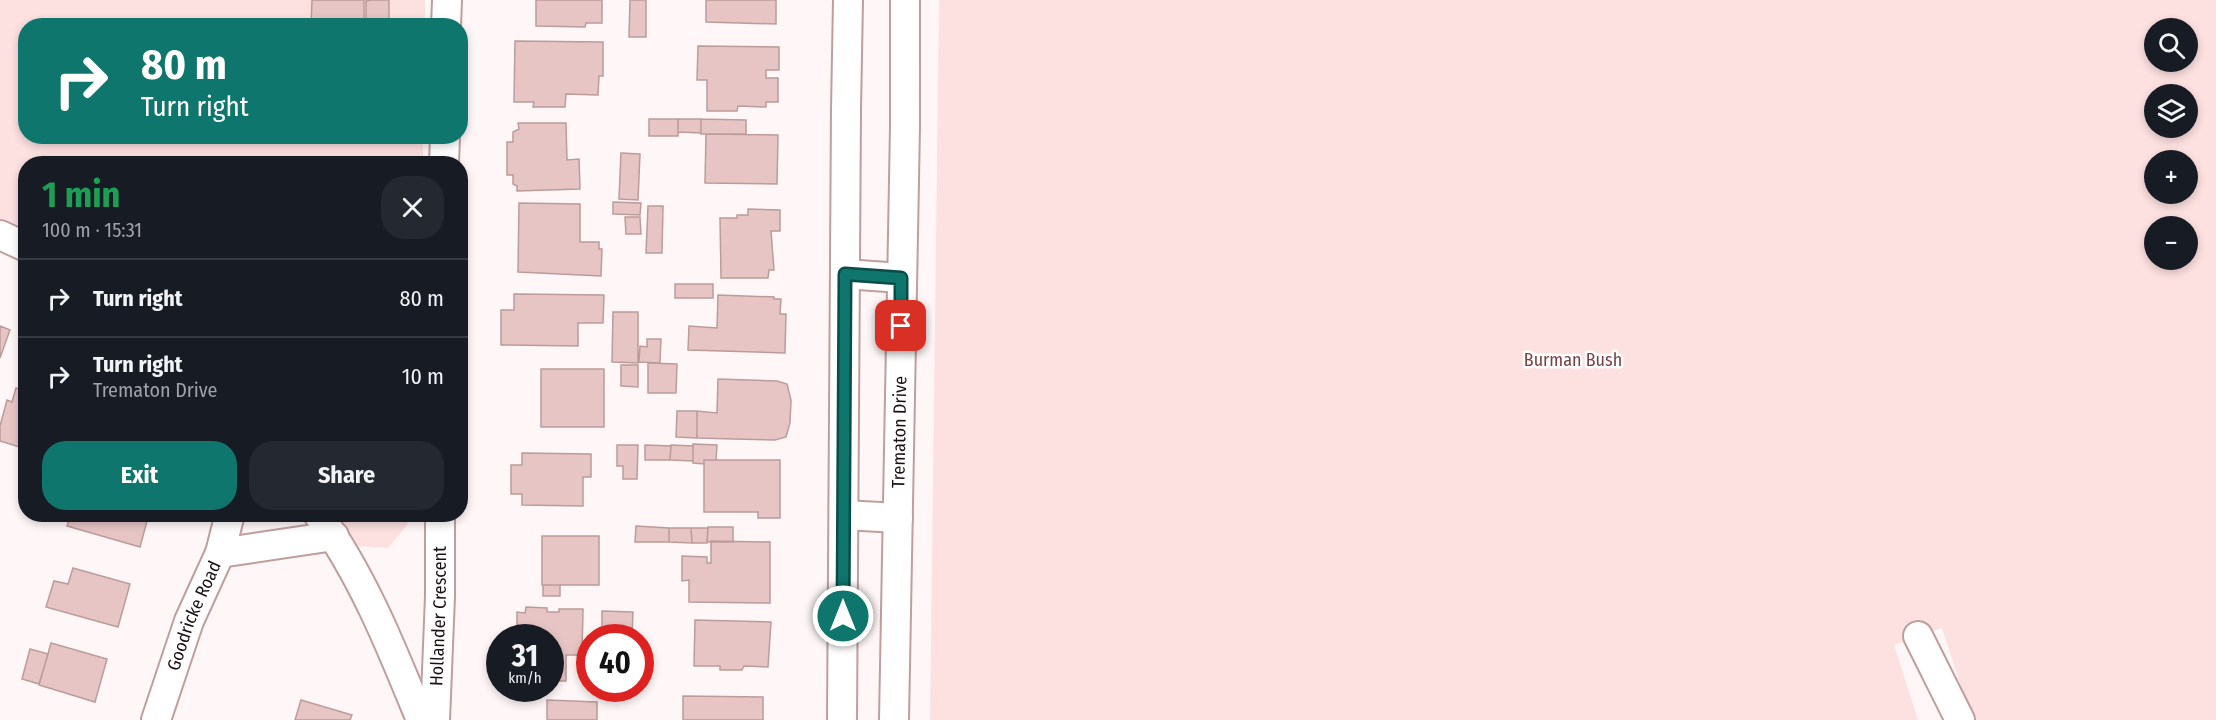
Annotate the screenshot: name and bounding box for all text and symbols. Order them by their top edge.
map controls [2144,18,2198,270]
button: search [2144,18,2198,72]
text: 80 m [141,40,227,90]
icon: right [42,42,120,120]
button: layers [2144,84,2198,138]
text: Turn right [141,91,249,123]
button: + [2144,150,2198,204]
text: 1 min [42,173,120,217]
button: close [381,176,444,239]
button: − [2144,216,2198,270]
text: 100 m · 15:31 [42,218,142,242]
icon: right [42,282,75,315]
text: Turn right [93,285,182,312]
text: 80 m [399,285,444,312]
pin [875,300,926,351]
icon: arrive [884,309,917,342]
park label: Burman Bush [1524,349,1622,371]
text: Turn right [93,351,182,378]
icon: right [42,360,75,393]
text: 10 m [402,363,444,390]
street label: Trematon Drive [887,376,911,488]
text: Trematon Drive [93,378,217,402]
button: Exit [42,441,237,510]
button: Share [249,441,444,510]
street label: Hollander Crescent [425,546,451,687]
street label: Goodricke Road [162,558,226,673]
position arrow [811,584,875,648]
speed limit sign: 40 [576,624,654,702]
text: 31 [512,638,538,674]
text: km/h [508,669,542,687]

